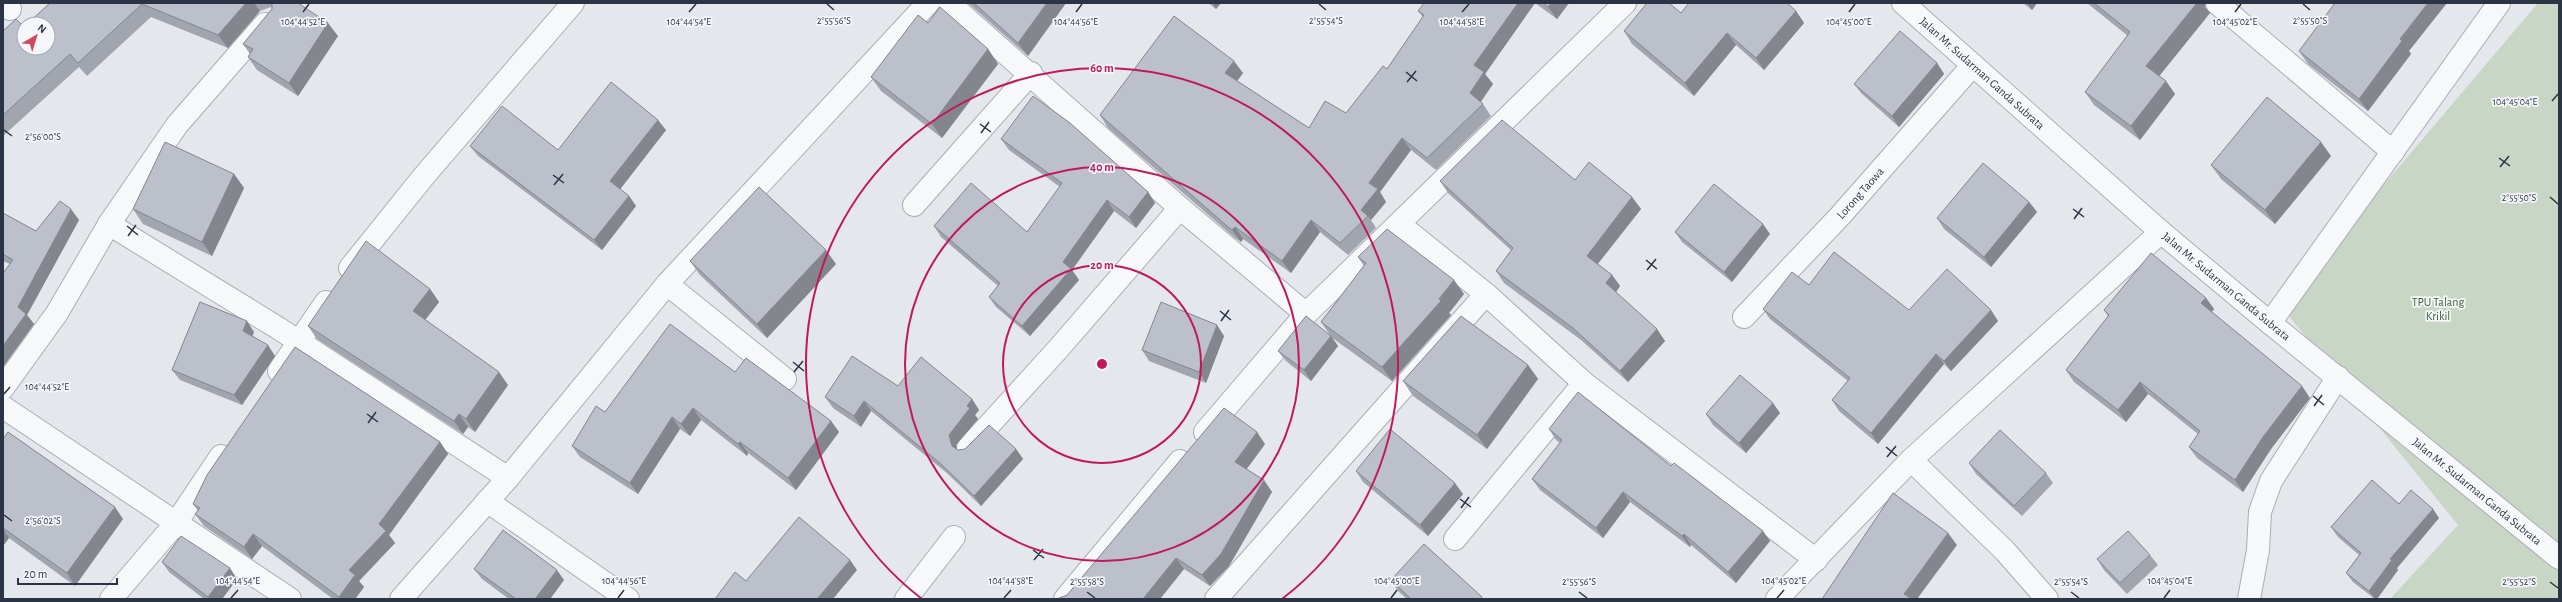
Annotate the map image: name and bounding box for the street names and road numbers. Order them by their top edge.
street label: Jalan Mr. Sudarman Ganda Subrata [1918,15,2047,132]
street label: Lorong Taowa [1835,165,1886,221]
street label: Jalan Mr. Sudarman Ganda Subrata [2160,230,2293,343]
street label: Jalan Mr. Sudarman Ganda Subrata [2410,436,2544,548]

